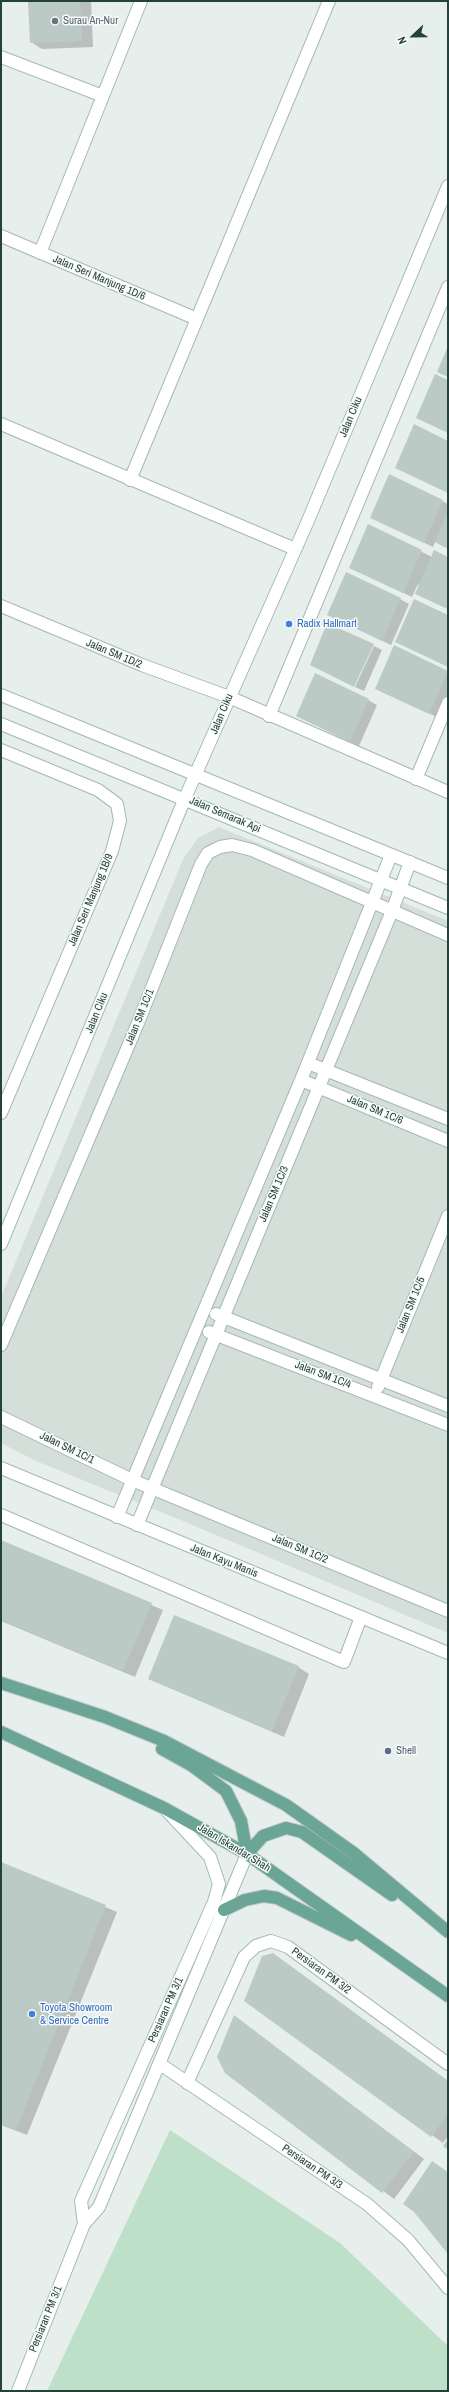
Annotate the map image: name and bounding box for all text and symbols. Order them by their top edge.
place label: Surau An-Nur [63,14,118,28]
marker: Surau An-Nur [50,16,60,26]
north arrow [393,16,433,56]
text: N [394,35,410,46]
street label: Jalan Seri Manjung 1D/6 [51,253,147,303]
street label: Jalan Ciku [337,395,365,439]
place label: Radix Hallmart [297,617,357,631]
marker: Radix Hallmart [284,619,294,629]
street label: Jalan SM 1D/2 [84,636,144,672]
street label: Jalan Ciku [208,692,236,736]
street label: Jalan Semarak Api [187,794,263,836]
street label: Jalan Seri Manjung 1B/9 [66,852,116,948]
street label: Jalan SM 1C/1 [123,987,157,1047]
street label: Jalan Ciku [83,991,111,1035]
street label: Jalan SM 1C/6 [345,1092,405,1128]
street label: Jalan SM 1C/3 [256,1164,292,1224]
street label: Jalan SM 1C/5 [394,1275,428,1335]
street label: Jalan SM 1C/4 [293,1358,353,1392]
street label: Jalan SM 1C/1 [38,1429,96,1467]
street label: Jalan SM 1C/2 [270,1531,330,1567]
street label: Jalan Kayu Manis [188,1541,260,1581]
place label: Shell [396,1744,416,1758]
marker: Shell [383,1746,393,1756]
street label: Jalan Iskandar Shah [195,1821,273,1875]
street label: Persiaran PM 3/2 [289,1945,353,1997]
street label: Persiaran PM 3/1 [146,1975,186,2045]
place label: Toyota Showroom & Service Centre [40,2001,112,2027]
marker: Toyota Showroom & Service Centre [27,2009,37,2019]
street label: Persiaran PM 3/3 [279,2142,345,2192]
street label: Persiaran PM 3/1 [27,2284,65,2354]

